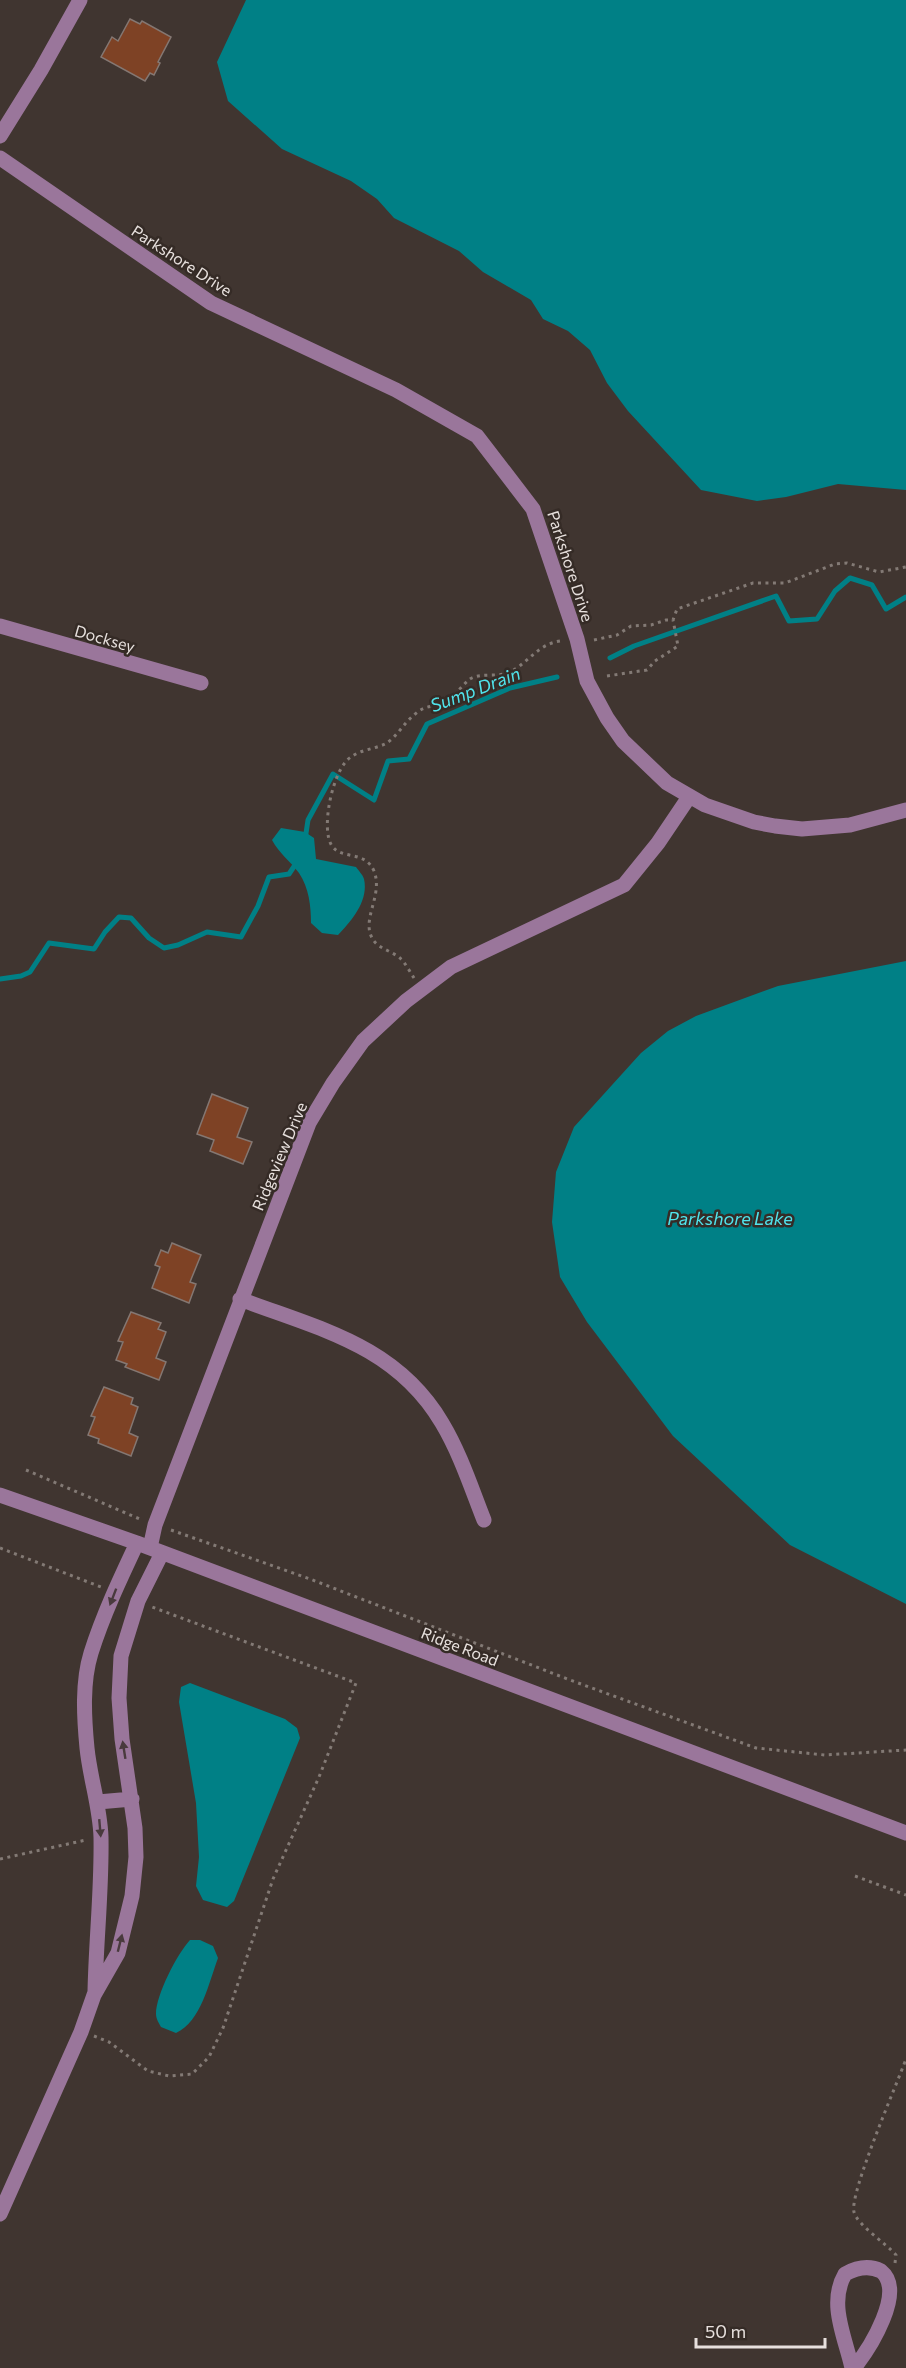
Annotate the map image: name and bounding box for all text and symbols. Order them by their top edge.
street label: Parkshore Drive [128,221,236,299]
street label: Parkshore Drive [544,508,598,624]
street label: Docksey [73,620,137,656]
water label: Sump Drain [427,662,523,716]
street label: Ridgeview Drive [248,1099,310,1213]
water label: Parkshore Lake [667,1207,793,1229]
one-way arrow [108,1588,117,1606]
street label: Ridge Road [419,1623,501,1669]
one-way arrow [119,1741,128,1760]
one-way arrow [95,1818,105,1837]
one-way arrow [116,1934,126,1952]
scale bar [696,2311,825,2349]
text: 50 m [705,2320,746,2342]

